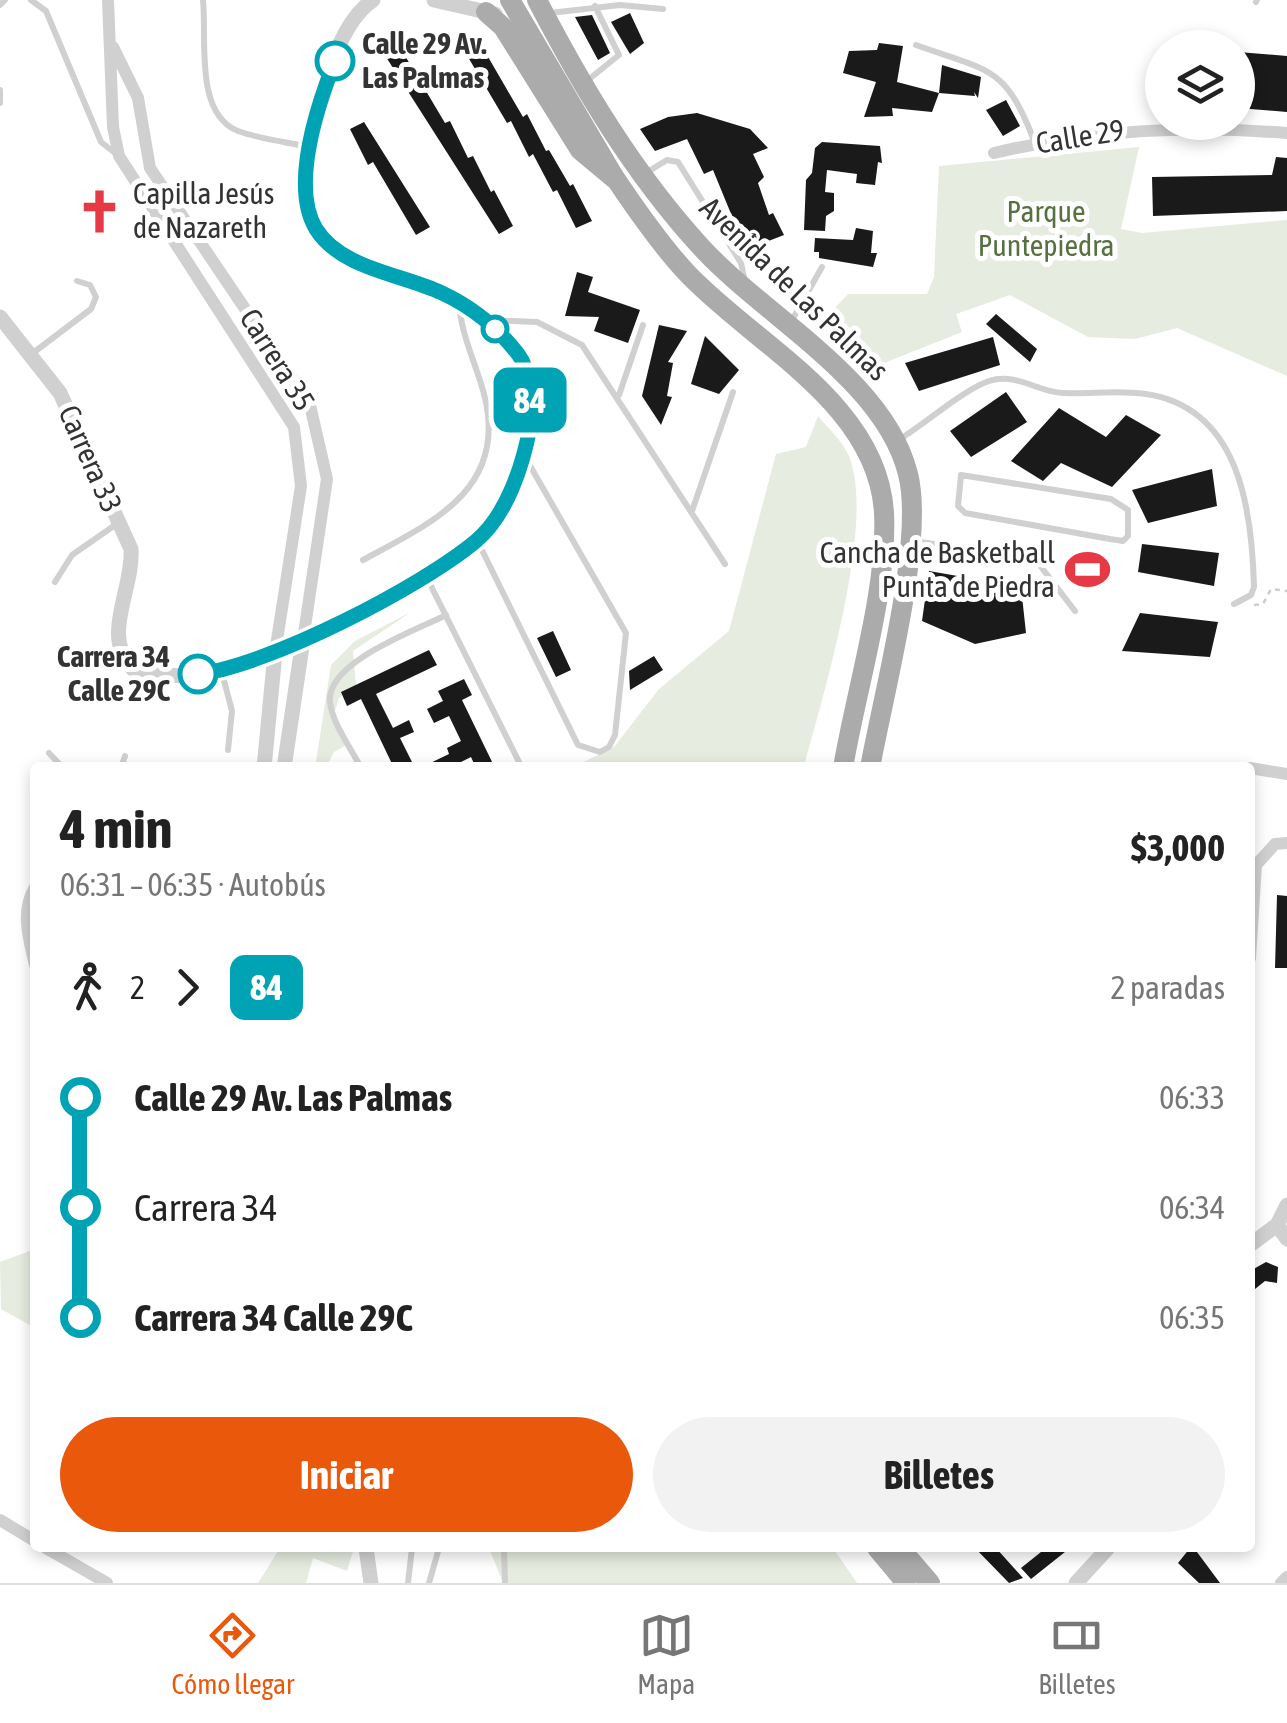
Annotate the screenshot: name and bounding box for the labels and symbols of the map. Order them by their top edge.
place label: Calle 29 Av. Las Palmas [362,26,487,94]
marker: Calle 29 Av. Las Palmas [316,42,354,80]
street label: Calle 29 [1033,112,1126,160]
place label: Capilla Jesús de Nazareth [133,176,274,244]
church icon: Capilla Jesús de Nazareth [76,187,124,235]
street label: Avenida de Las Palmas [694,190,896,387]
park label: Parque Puntepiedra [978,194,1114,262]
street label: Carrera 35 [233,302,322,417]
unlabelled marker [482,316,508,342]
line badge: 84 [485,368,575,432]
street label: Carrera 33 [52,400,129,517]
place label: Cancha de Basketball Punta de Piedra [820,535,1055,603]
sports icon: Cancha de Basketball Punta de Piedra [1064,546,1112,594]
place label: Carrera 34 Calle 29C [57,639,170,707]
marker: Carrera 34 Calle 29C [179,655,217,693]

